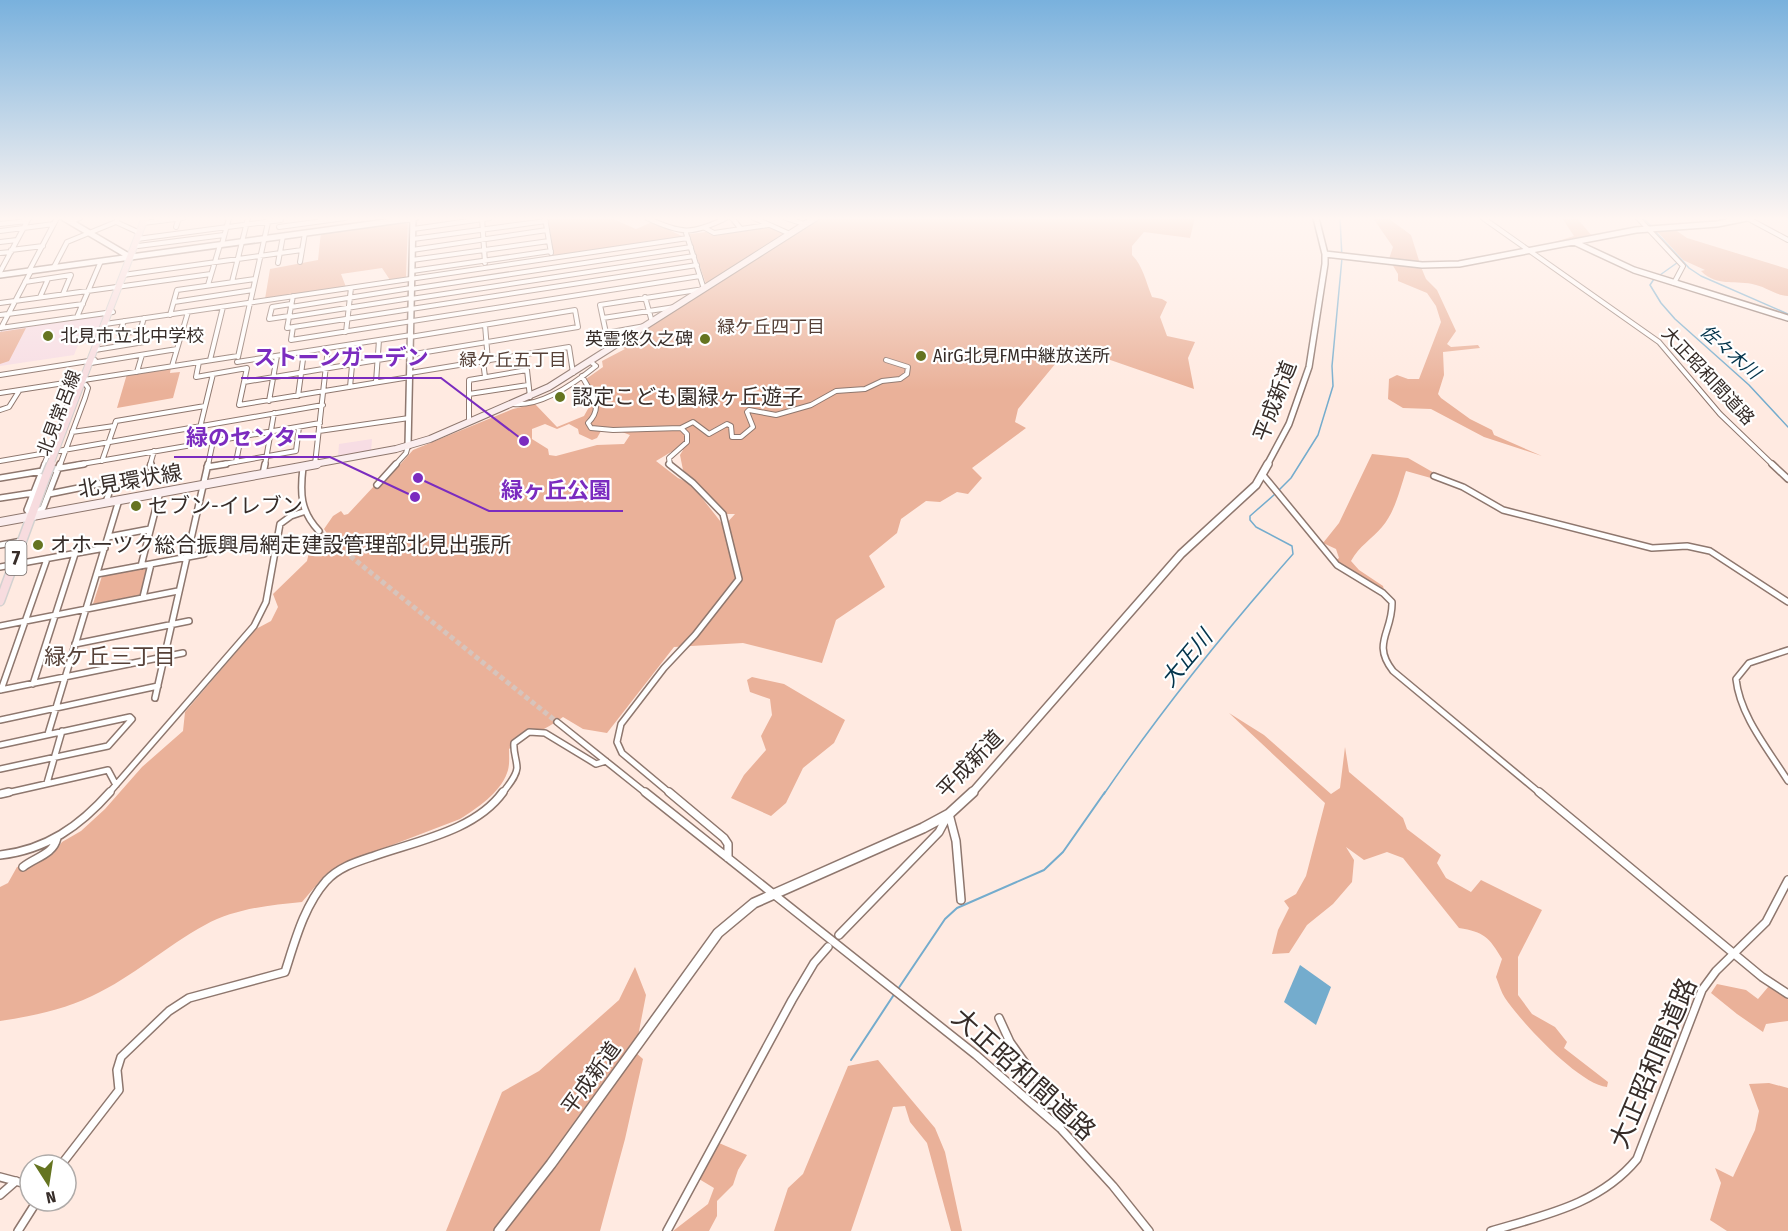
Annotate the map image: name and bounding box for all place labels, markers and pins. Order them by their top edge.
place label: 北見市立北中学校 [60,325,204,347]
place label: 英霊悠久之碑 [585,328,693,350]
marker: 北見市立北中学校 [41,329,55,343]
marker: 英霊悠久之碑 [698,332,712,346]
callout: ストーンガーデン [241,338,441,378]
place label: AirG北見FM中継放送所 [933,345,1110,367]
marker: AirG北見FM中継放送所 [914,349,928,363]
place label: 認定こども園緑ヶ丘遊子 [572,384,803,410]
marker: 認定こども園緑ヶ丘遊子 [553,390,567,404]
callout: 緑のセンター [174,417,330,457]
callout: 緑ヶ丘公園 [489,471,623,511]
place label: セブン-イレブン [148,493,303,519]
marker: セブン-イレブン [129,499,143,513]
place label: オホーツク総合振興局網走建設管理部北見出張所 [50,532,512,558]
marker: オホーツク総合振興局網走建設管理部北見出張所 [31,538,45,552]

